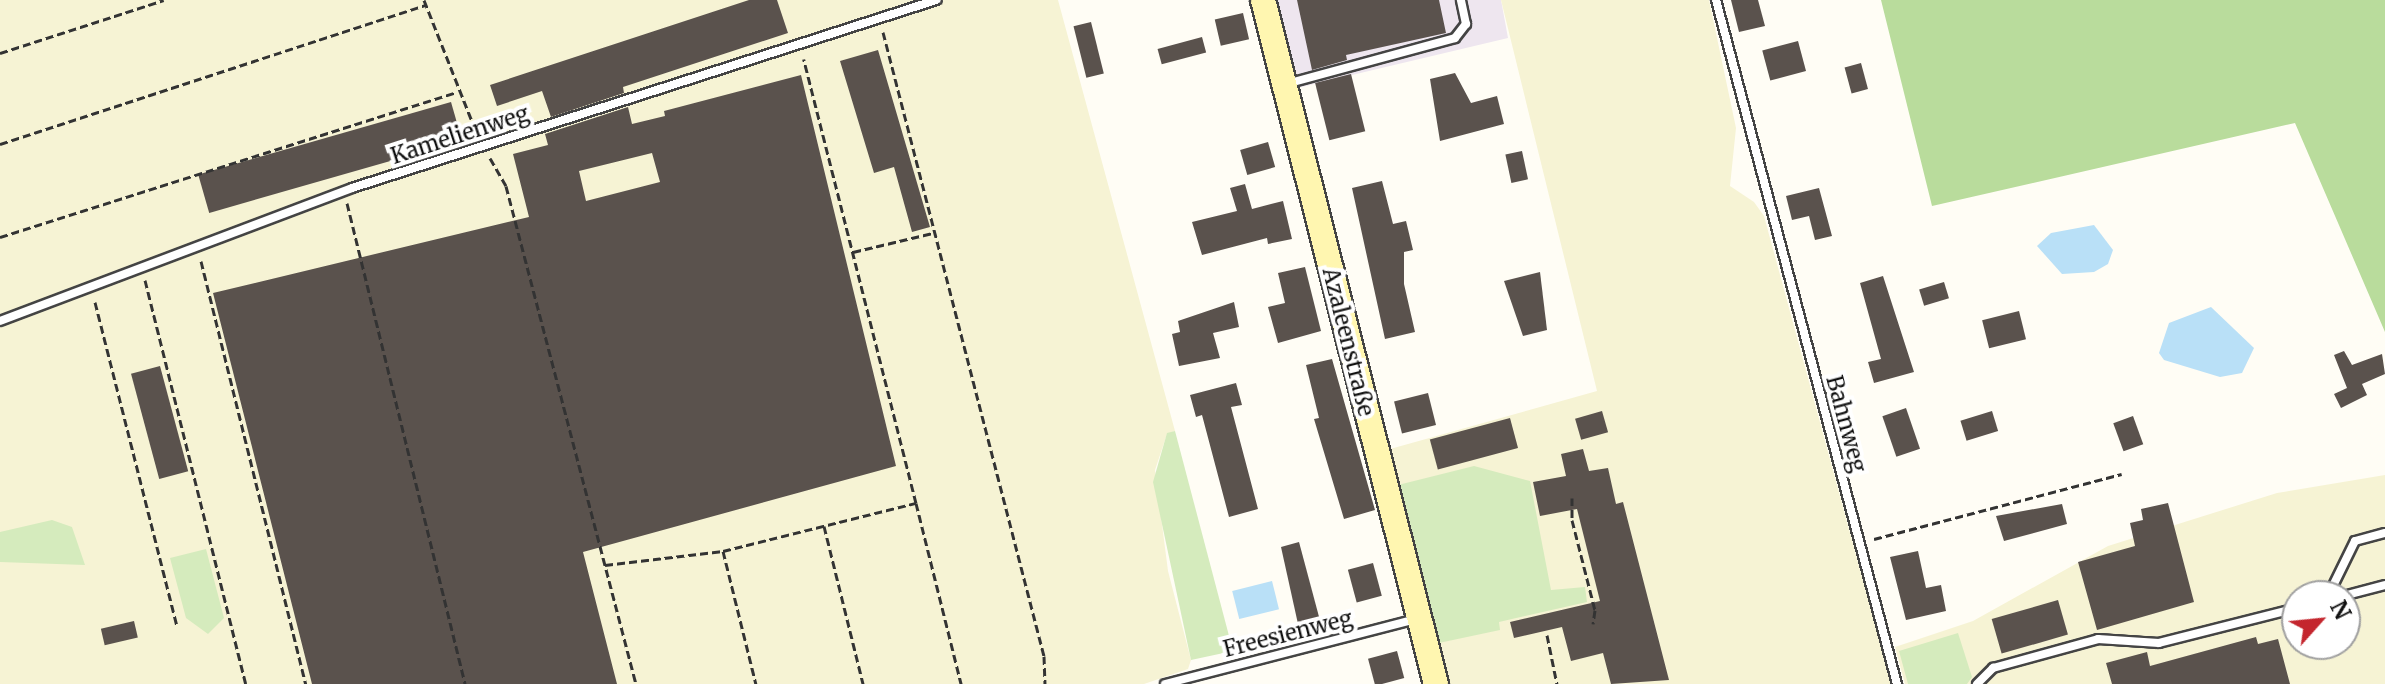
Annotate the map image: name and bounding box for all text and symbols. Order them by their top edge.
street label: Kamelienweg [388,100,532,170]
street label: Azaleenstraße [1317,265,1379,419]
street label: Bahnweg [1820,373,1872,475]
north arrow [2281,580,2361,660]
text: N [2324,596,2357,624]
street label: Freesienweg [1221,605,1355,663]

